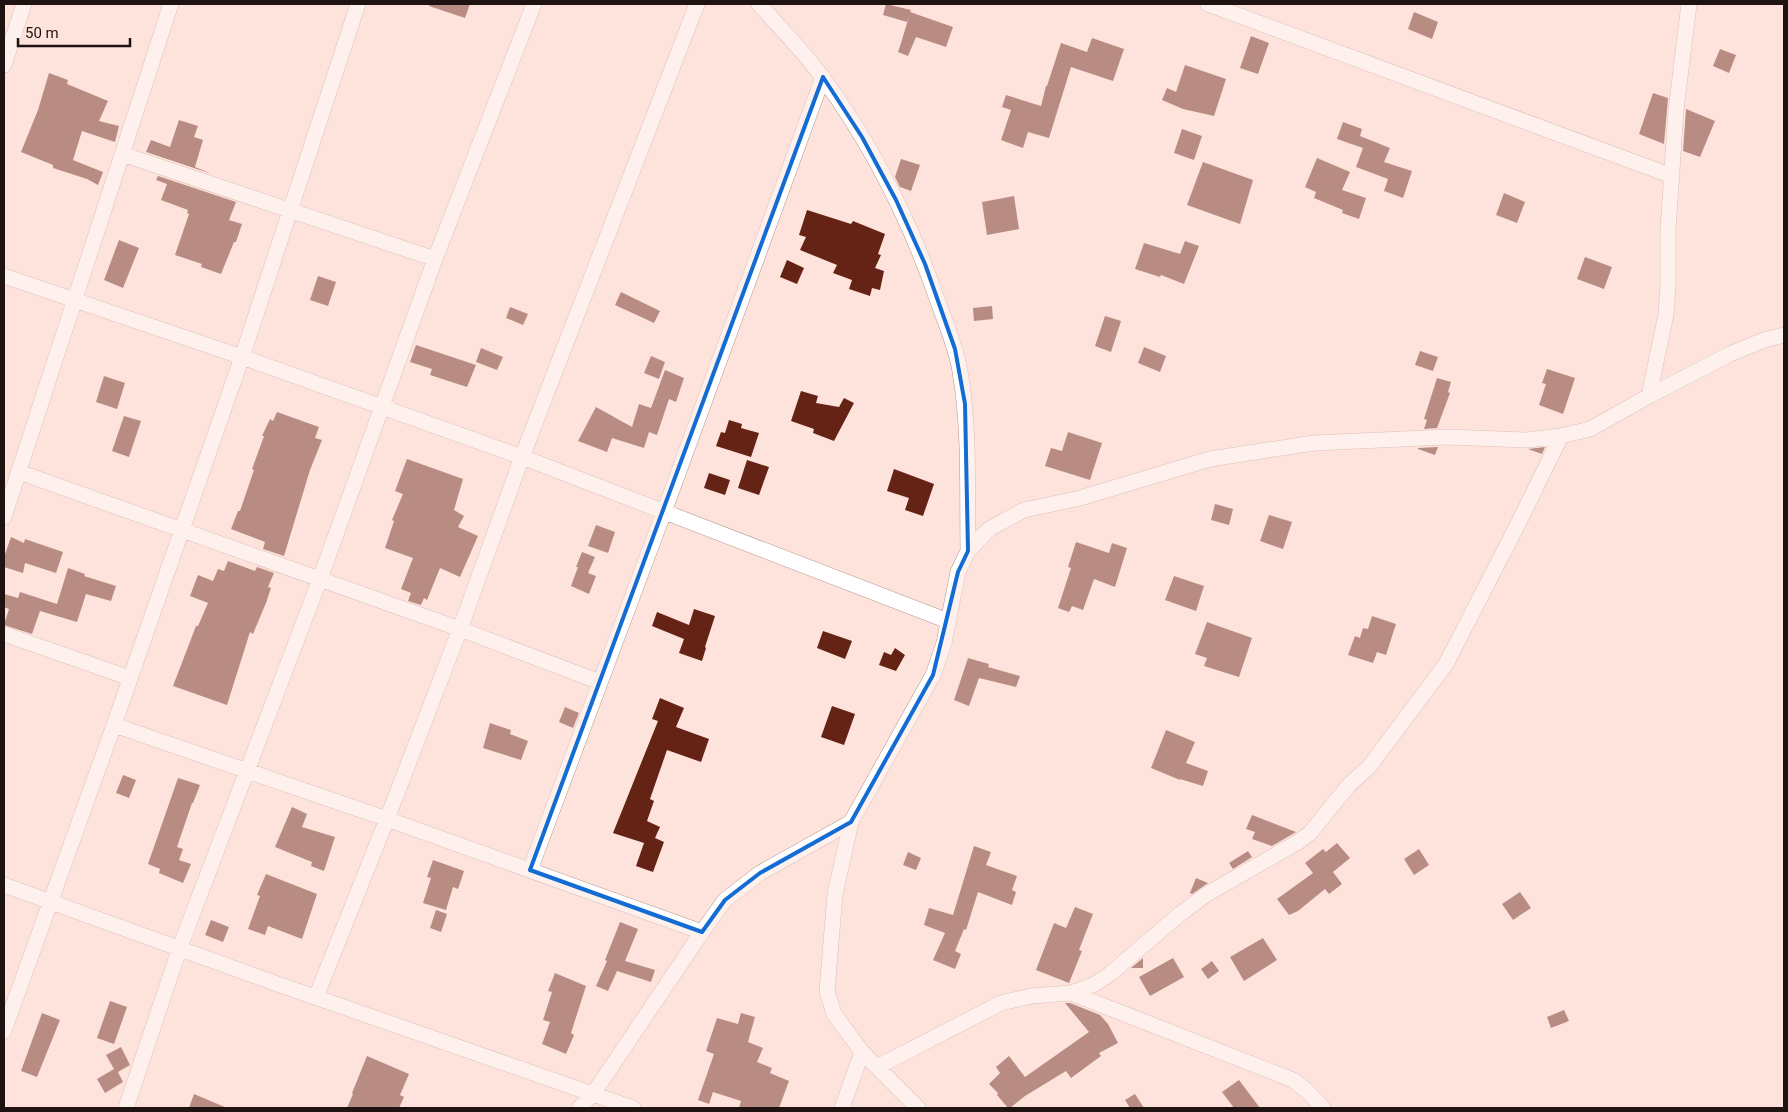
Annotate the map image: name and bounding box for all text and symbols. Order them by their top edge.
scale bar [18,15,130,47]
text: 50 m [25,24,59,42]

